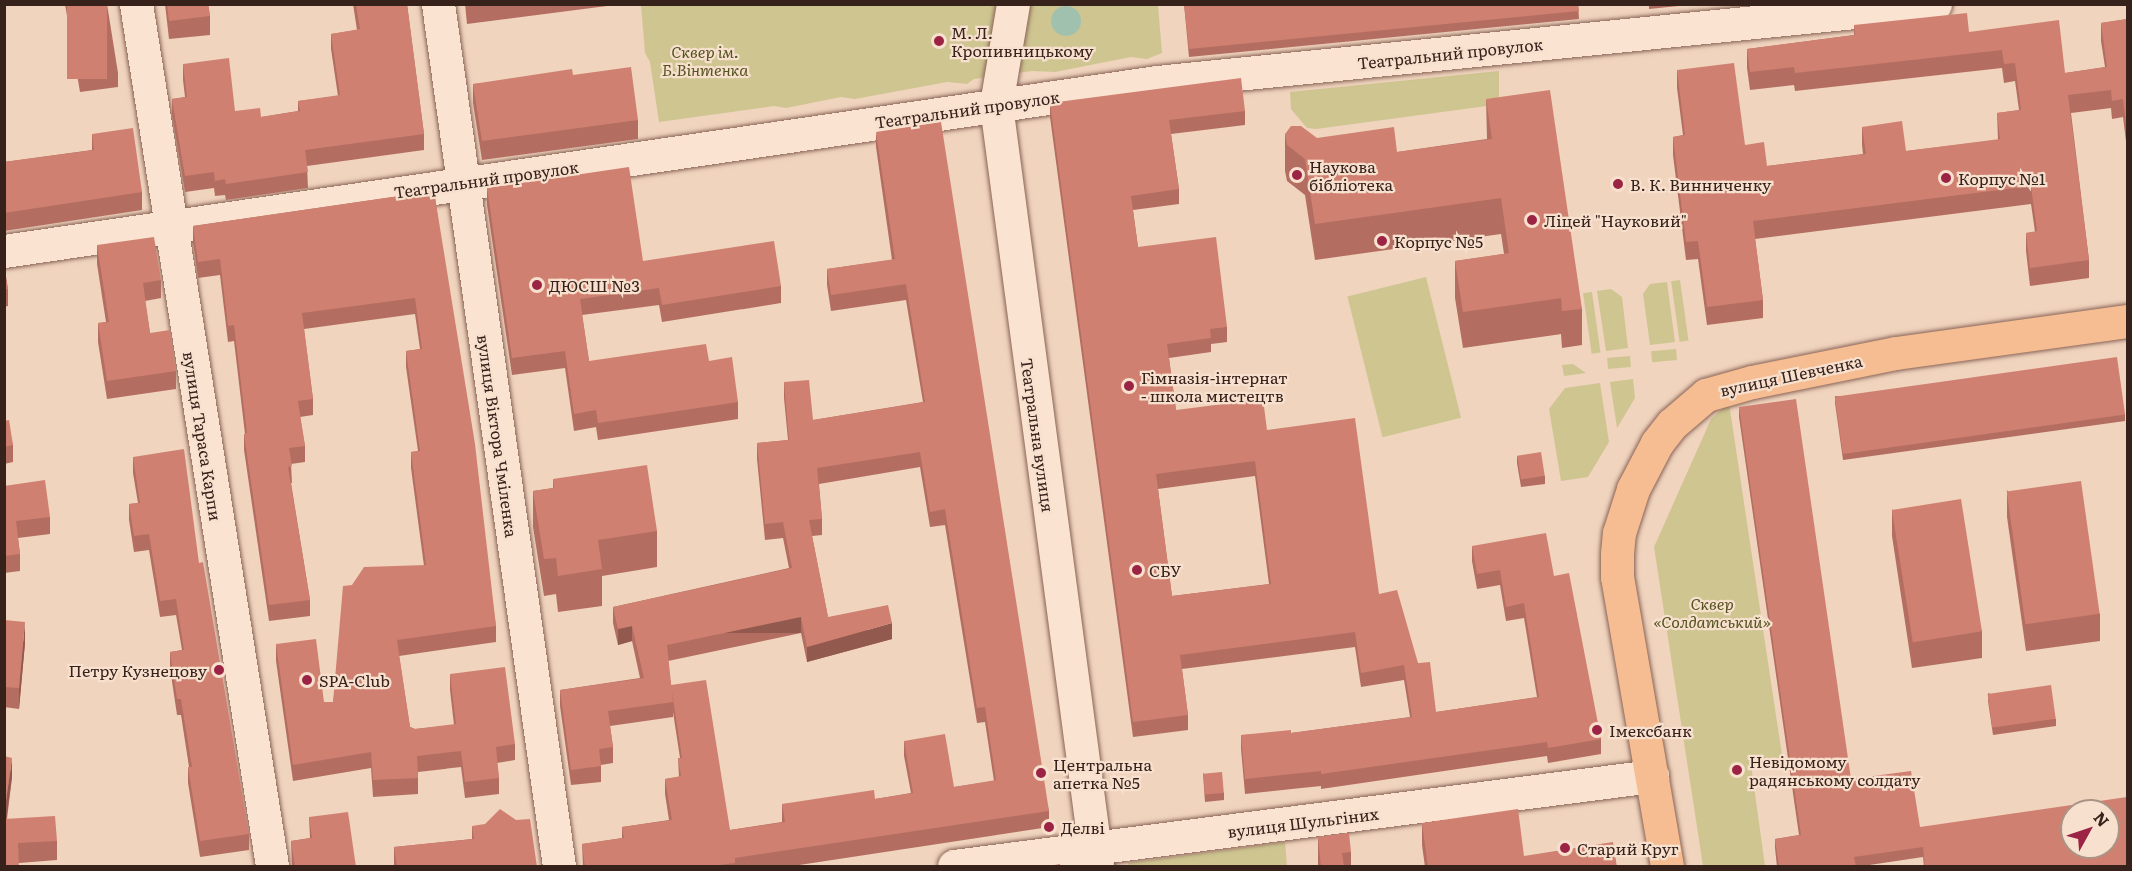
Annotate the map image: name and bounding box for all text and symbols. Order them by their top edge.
place label: М. Л. Кропивницькому [951,22,1094,60]
marker: М. Л. Кропивницькому [932,34,946,48]
street label: Театральний провулок [1356,34,1544,72]
park label: Сквер ім. Б.Вінтенка [662,41,748,79]
street label: Театральний провулок [873,87,1061,131]
place label: Наукова бібліотека [1309,156,1393,194]
street label: Театральний провулок [392,157,580,201]
marker: Наукова бібліотека [1290,168,1304,182]
place label: Корпус №1 [1958,168,2045,188]
marker: Корпус №1 [1939,171,1953,185]
place label: В. К. Винниченку [1630,174,1771,194]
marker: В. К. Винниченку [1611,177,1625,191]
place label: Ліцей "Науковий" [1544,210,1687,230]
marker: Ліцей "Науковий" [1525,213,1539,227]
place label: Корпус №5 [1394,231,1483,251]
marker: Корпус №5 [1375,234,1389,248]
place label: ДЮСШ №3 [549,275,640,295]
marker: ДЮСШ №3 [530,278,544,292]
street label: вулиця Віктора Чміленка [474,333,522,539]
street label: вулиця Тараса Карпи [180,350,226,522]
street label: вулиця Шевченка [1718,351,1864,399]
street label: Театральна вулиця [1018,357,1058,513]
place label: Гімназія-інтернат - школа мистецтв [1141,367,1288,405]
marker: Гімназія-інтернат - школа мистецтв [1122,379,1136,393]
place label: СБУ [1149,560,1181,580]
marker: СБУ [1130,563,1144,577]
park label: Сквер «Солдатський» [1653,593,1771,631]
place label: Петру Кузнецову [69,660,207,680]
marker: Петру Кузнецову [212,663,226,677]
place label: SPA-Club [319,670,390,690]
marker: SPA-Club [300,673,314,687]
place label: Імексбанк [1609,720,1692,740]
marker: Імексбанк [1590,723,1604,737]
place label: Невідомому радянському солдату [1749,751,1921,789]
place label: Центральна апетка №5 [1053,754,1152,792]
marker: Невідомому радянському солдату [1730,763,1744,777]
marker: Центральна апетка №5 [1034,766,1048,780]
north arrow [2060,799,2120,859]
street label: вулиця Шульгіних [1226,803,1380,841]
text: N [2089,806,2116,832]
place label: Делві [1061,817,1105,837]
marker: Делві [1042,820,1056,834]
place label: Старий Круг [1577,838,1679,858]
marker: Старий Круг [1558,841,1572,855]

